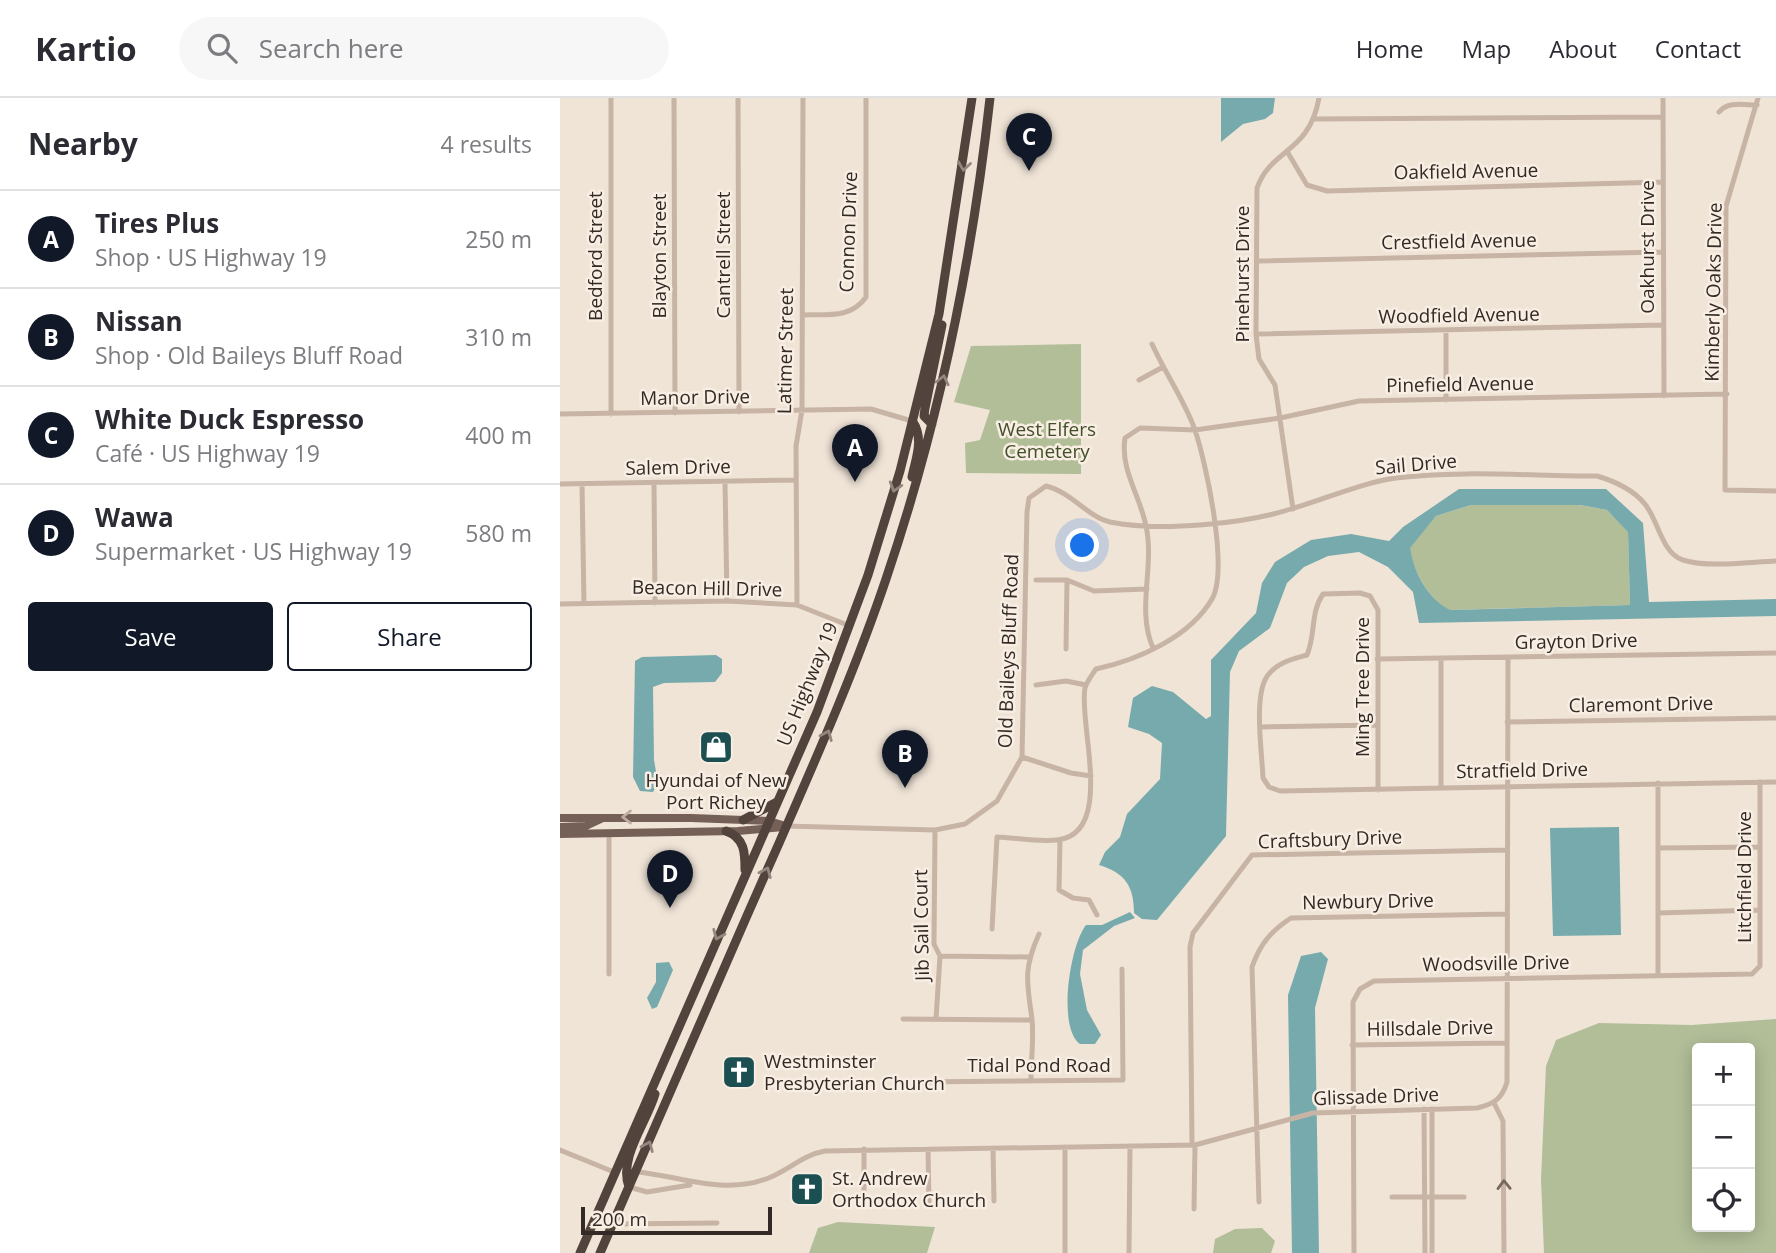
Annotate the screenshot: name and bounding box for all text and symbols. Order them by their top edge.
search box [179,17,669,80]
text: Kartio [35,26,137,71]
icon: search [203,29,241,67]
text: Search here [259,30,404,66]
text: Home [1356,32,1424,65]
text: Map [1462,32,1511,65]
text: About [1549,32,1617,65]
text: Contact [1655,32,1741,65]
pin: C [1006,113,1052,171]
text: Nearby [28,123,138,164]
text: 4 results [441,128,532,160]
street label: Oakfield Avenue [1393,157,1539,185]
one-way arrow [956,160,971,172]
street label: Connon Drive [833,171,863,293]
street label: Oakhurst Drive [1634,180,1660,314]
street label: Bedford Street [582,191,608,321]
street label: Cantrell Street [710,191,736,318]
street label: Blayton Street [646,193,672,319]
street label: Kimberly Oaks Drive [1698,202,1728,382]
text: Tires Plus [95,205,219,241]
street label: Pinehurst Drive [1229,206,1255,342]
text: A [43,223,59,255]
text: 250 m [465,223,532,255]
street label: Crestfield Avenue [1381,227,1537,255]
text: Shop · US Highway 19 [95,241,327,273]
street label: Latimer Street [771,288,799,414]
street label: Woodfield Avenue [1378,301,1540,329]
text: Nissan [95,303,183,339]
text: B [43,321,59,353]
text: 310 m [465,321,532,353]
text: Shop · Old Baileys Bluff Road [95,339,403,371]
street label: Pinefield Avenue [1386,370,1534,398]
one-way arrow [934,374,949,386]
street label: Manor Drive [640,383,750,411]
text: White Duck Espresso [95,401,364,437]
park label: West Elfers Cemetery [998,416,1096,464]
text: C [44,419,58,451]
text: 400 m [465,419,532,451]
pin: A [832,424,878,482]
text: Café · US Highway 19 [95,437,320,469]
street label: Sail Drive [1374,447,1458,481]
street label: Salem Drive [625,453,731,481]
one-way arrow [889,481,904,493]
text: Wawa [95,499,174,535]
text: D [42,517,60,549]
text: 580 m [465,517,532,549]
your location [1065,528,1099,562]
text: Supermarket · US Highway 19 [95,535,412,567]
street label: Old Baileys Bluff Road [992,553,1024,749]
street label: Beacon Hill Drive [632,574,782,602]
button: Save [28,602,273,671]
button: Share [287,602,532,671]
street label: Ming Tree Drive [1349,617,1375,757]
street label: US Highway 19 [770,618,844,750]
street label: Grayton Drive [1514,627,1638,655]
street label: Claremont Drive [1568,690,1714,718]
shop icon: Hyundai of New Port Richey [697,728,735,766]
one-way arrow [818,729,832,741]
pin: B [882,730,928,788]
street label: Stratfield Drive [1456,756,1588,784]
place label: Hyundai of New Port Richey [645,767,787,815]
one-way arrow [621,809,632,825]
street label: Litchfield Drive [1731,811,1757,943]
street label: Craftsbury Drive [1257,823,1403,855]
pin: D [647,850,693,908]
one-way arrow [758,867,772,879]
street label: Jib Sail Court [907,869,935,983]
street label: Newbury Drive [1302,887,1434,915]
one-way arrow [712,928,726,941]
street label: Woodsville Drive [1422,949,1570,977]
street label: Hillsdale Drive [1367,1014,1493,1042]
map controls [1692,1043,1755,1232]
button: + [1692,1043,1755,1106]
place label: Westminster Presbyterian Church [764,1048,945,1096]
street label: Tidal Pond Road [967,1052,1111,1078]
church icon: Westminster Presbyterian Church [720,1053,758,1091]
street label: Glissade Drive [1313,1081,1439,1111]
button: − [1692,1106,1755,1169]
one-way arrow [640,1141,654,1153]
place label: St. Andrew Orthodox Church [832,1165,986,1213]
button: locate [1692,1169,1755,1232]
church icon: St. Andrew Orthodox Church [788,1170,826,1208]
one-way arrow [1496,1179,1512,1190]
scale bar [581,1204,772,1236]
text: 200 m [592,1206,647,1232]

